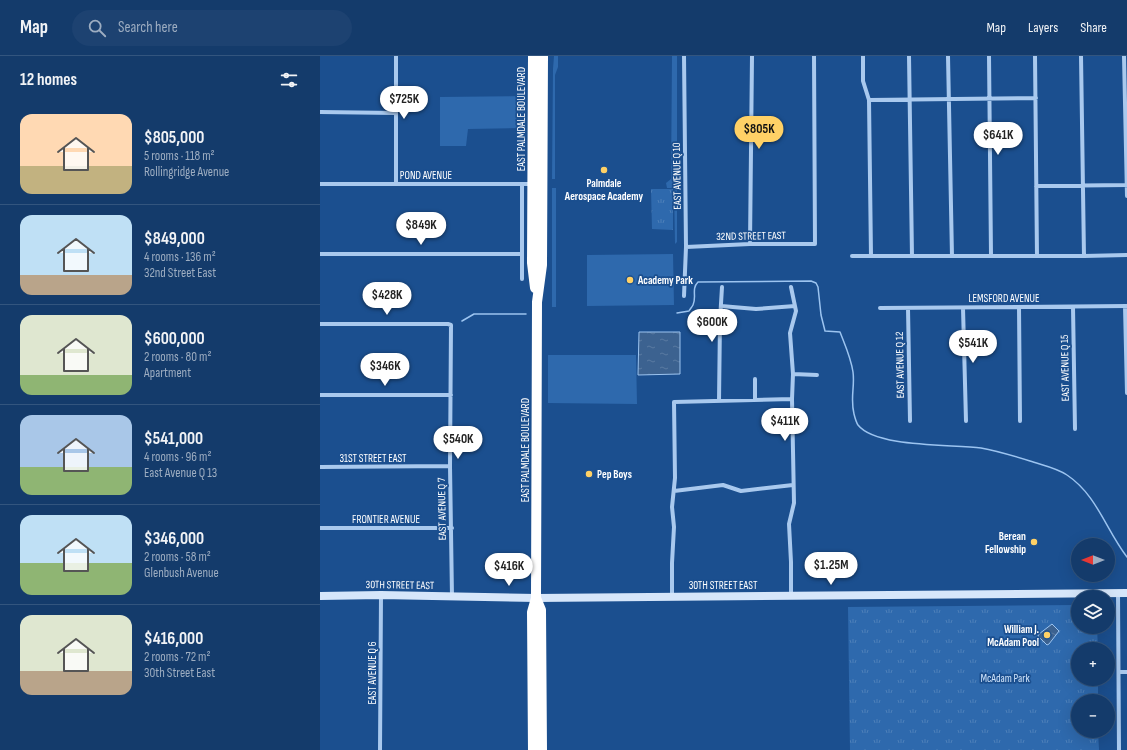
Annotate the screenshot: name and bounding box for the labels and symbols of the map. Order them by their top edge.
street label: EAST PALMDALE BOULEVARD [515,67,528,171]
pin: $725K [376,86,432,120]
pin: $805K [731,116,787,150]
pin: $641K [970,122,1026,156]
street label: EAST AVENUE Q 10 [670,142,684,210]
marker: Palmdale Aerospace Academy [599,165,609,175]
street label: POND AVENUE [400,169,452,182]
place label: Palmdale Aerospace Academy [564,177,644,203]
pin: $849K [393,212,449,246]
street label: 32ND STREET EAST [716,229,786,243]
place label: Academy Park [637,274,693,287]
marker: Academy Park [625,275,635,285]
pin: $428K [359,282,415,316]
street label: LEMSFORD AVENUE [968,292,1040,305]
pin: $600K [684,309,740,343]
pin: $541K [945,330,1001,364]
street label: EAST AVENUE Q 12 [893,331,907,399]
street label: EAST AVENUE Q 15 [1058,335,1072,401]
pin: $346K [357,353,413,387]
street label: EAST PALMDALE BOULEVARD [519,398,532,502]
pin: $411K [757,408,813,442]
pin: $540K [430,426,486,460]
street label: 31ST STREET EAST [339,452,407,465]
place label: Pep Boys [597,468,632,481]
marker: Pep Boys [584,469,594,479]
street label: EAST AVENUE Q 7 [435,477,449,540]
street label: FRONTIER AVENUE [352,513,420,526]
place label: Berean Fellowship [985,530,1026,556]
marker: Berean Fellowship [1029,537,1039,547]
north arrow [1071,538,1115,582]
pin: $1.25M [798,552,864,586]
pin: $416K [481,553,537,587]
street label: 30TH STREET EAST [366,578,435,592]
street label: 30TH STREET EAST [689,579,758,592]
place label: William J. McAdam Pool [987,623,1039,649]
marker: William J. McAdam Pool [1042,630,1052,640]
street label: EAST AVENUE Q 6 [366,641,379,705]
park label: McAdam Park [980,672,1030,685]

